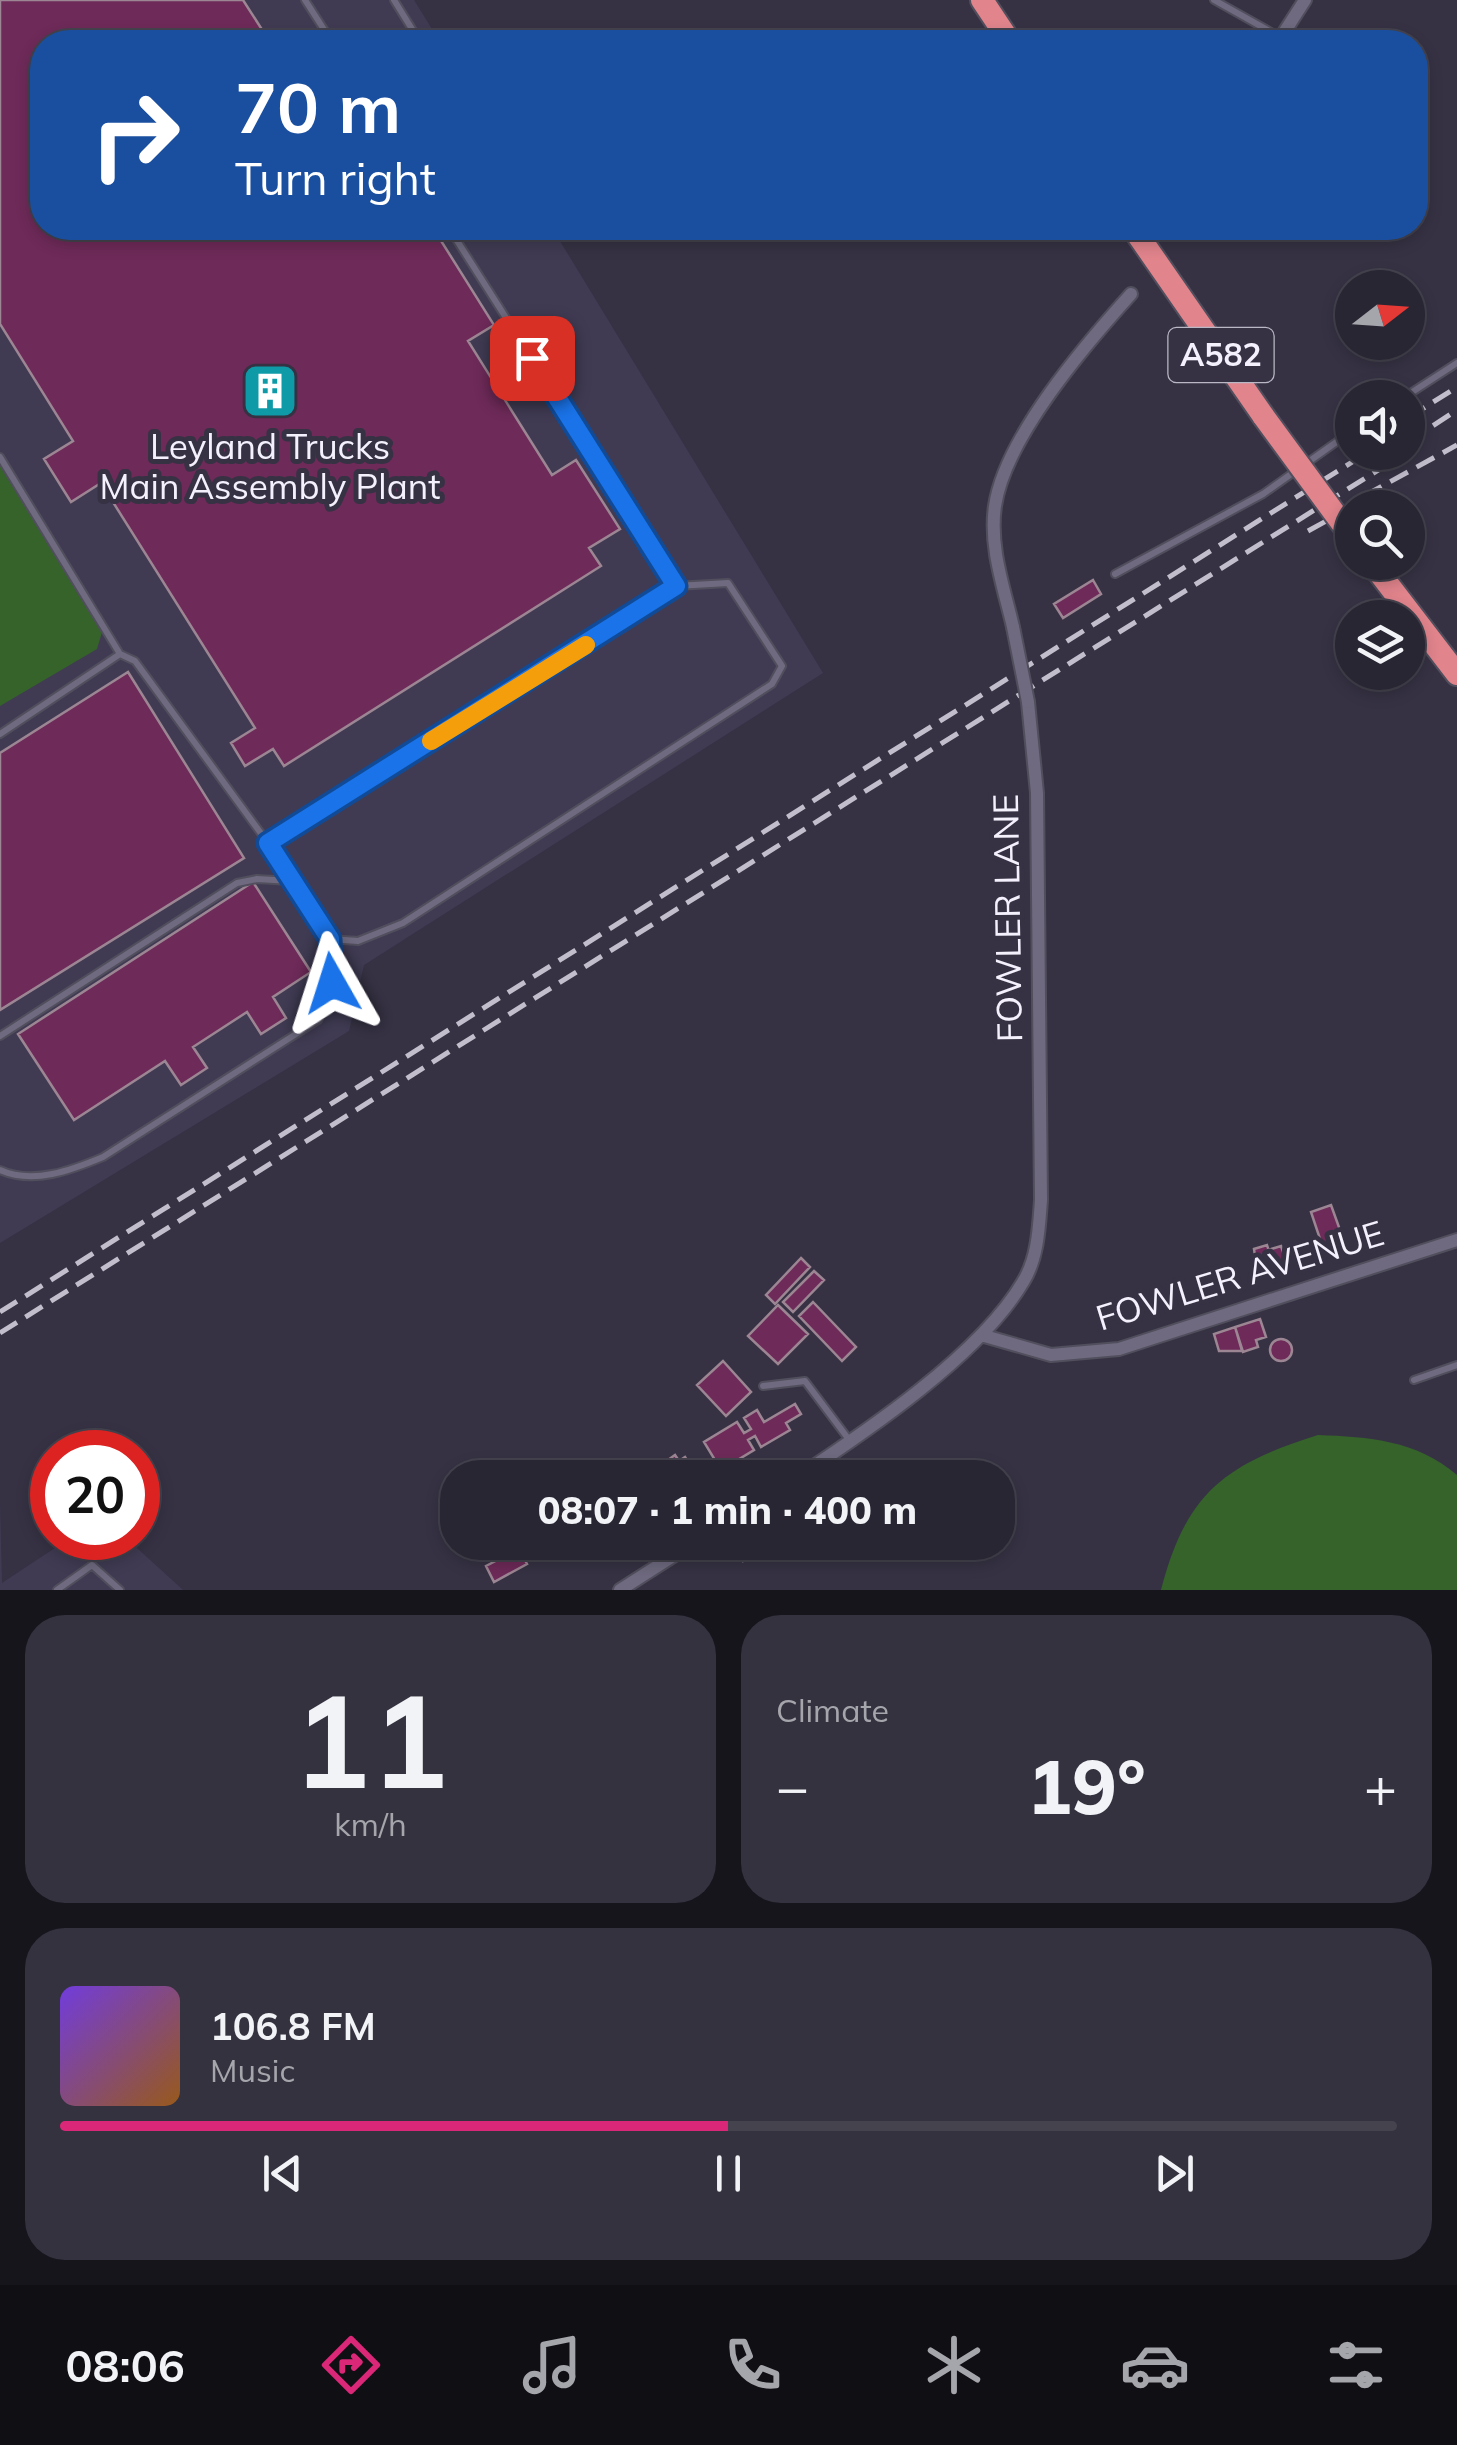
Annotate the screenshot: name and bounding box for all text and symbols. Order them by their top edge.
text: 70 m [235,63,401,151]
icon: right [70,70,200,200]
text: Turn right [235,150,436,206]
north arrow [1335,270,1425,360]
map controls [1335,270,1425,690]
pin [490,316,575,401]
road number: A582 [1168,328,1274,382]
icon: arrive [505,331,560,386]
building icon: Leyland Trucks Main Assembly Plant [240,361,300,421]
button: sound [1335,380,1425,470]
place label: Leyland Trucks Main Assembly Plant [100,424,440,508]
button: search [1335,490,1425,580]
button: layers [1335,600,1425,690]
street label: FOWLER LANE [983,794,1031,1043]
position arrow [280,931,384,1035]
street label: FOWLER AVENUE [1091,1210,1389,1340]
speed limit sign: 20 [30,1430,160,1560]
text: 08:07 · 1 min · 400 m [538,1486,917,1534]
text: 11 [292,1657,449,1821]
text: Climate [776,1690,889,1730]
text: 19° [1027,1739,1146,1833]
text: − [776,1752,809,1821]
text: + [1364,1752,1397,1821]
text: km/h [334,1804,407,1844]
text: 106.8 FM [210,2002,376,2050]
text: Music [210,2050,295,2090]
icon: previous [255,2146,310,2201]
icon: pause [701,2146,756,2201]
icon: next [1147,2146,1202,2201]
icon: directions [316,2330,386,2400]
icon: music [517,2330,587,2400]
icon: phone [718,2330,788,2400]
icon: climate [919,2330,989,2400]
icon: car [1120,2330,1190,2400]
icon: filters [1321,2330,1391,2400]
text: 08:06 [66,2337,185,2393]

